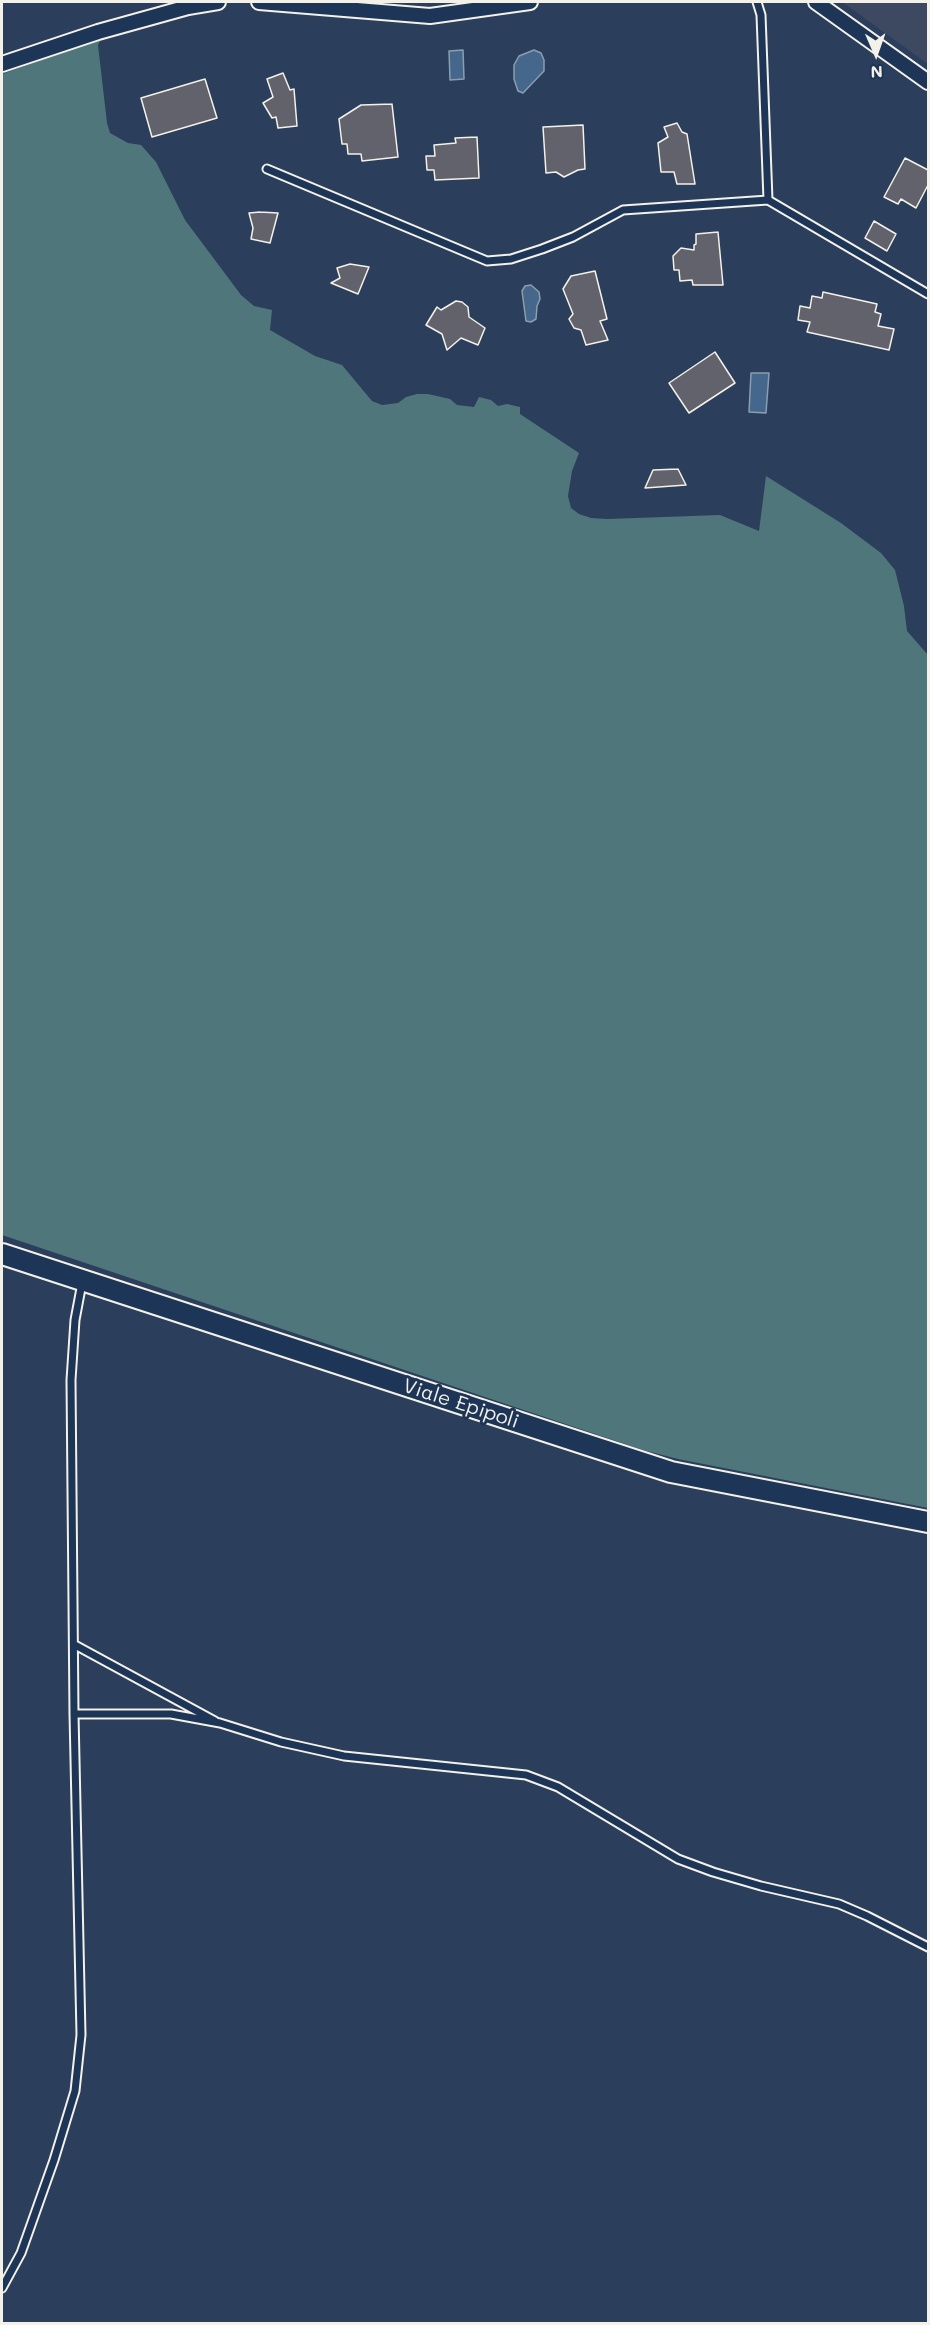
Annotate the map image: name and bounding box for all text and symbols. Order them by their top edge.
north arrow [846,24,906,84]
text: N [870,62,883,83]
street label: Viale Epipoli [400,1374,522,1434]

